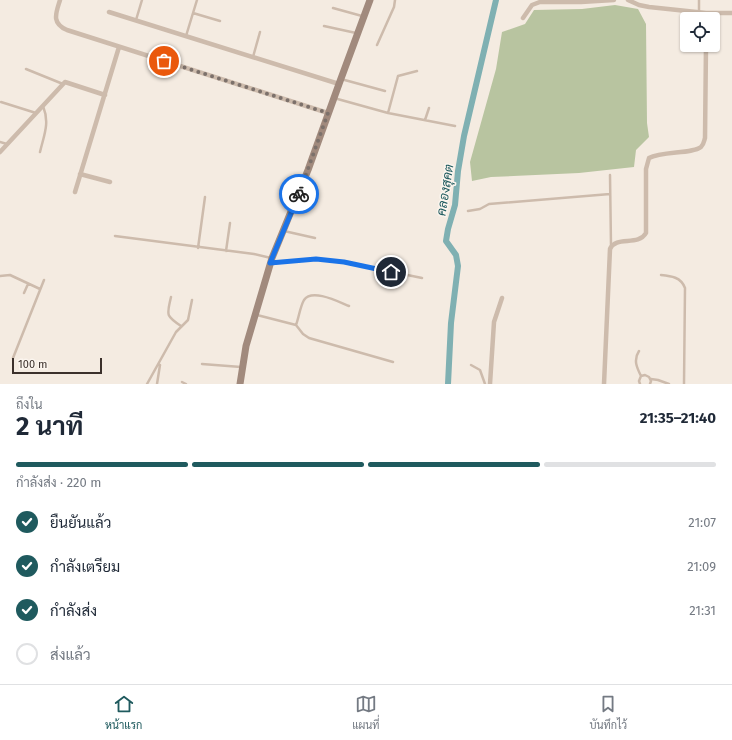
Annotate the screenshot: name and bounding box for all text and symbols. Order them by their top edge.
map controls [680,12,720,52]
button: locate [680,12,720,52]
pin [147,44,181,78]
icon: bag [153,50,175,72]
water label: คลองสุคต [434,163,458,217]
courier [279,174,319,214]
icon: bike [288,183,310,205]
pin [374,255,408,289]
icon: home [380,261,402,283]
scale bar [12,356,102,375]
text: 100 m [18,358,47,371]
text: ถึงใน [16,397,43,412]
text: 21:35–21:40 [640,409,716,427]
text: 2 นาที [16,411,83,442]
text: กำลังส่ง · 220 m [16,475,101,490]
icon: check [16,511,38,533]
text: ยืนยันแล้ว [50,514,111,532]
text: 21:07 [688,515,716,530]
icon: check [16,555,38,577]
text: กำลังเตรียม [50,558,120,576]
text: 21:09 [687,559,716,574]
icon: check [16,599,38,621]
text: กำลังส่ง [50,602,97,620]
text: 21:31 [689,603,716,618]
text: ส่งแล้ว [50,646,91,664]
tab: หน้าแรก [105,693,142,732]
tab: แผนที่ [352,693,380,732]
tab: บันทึกไว้ [589,693,627,732]

